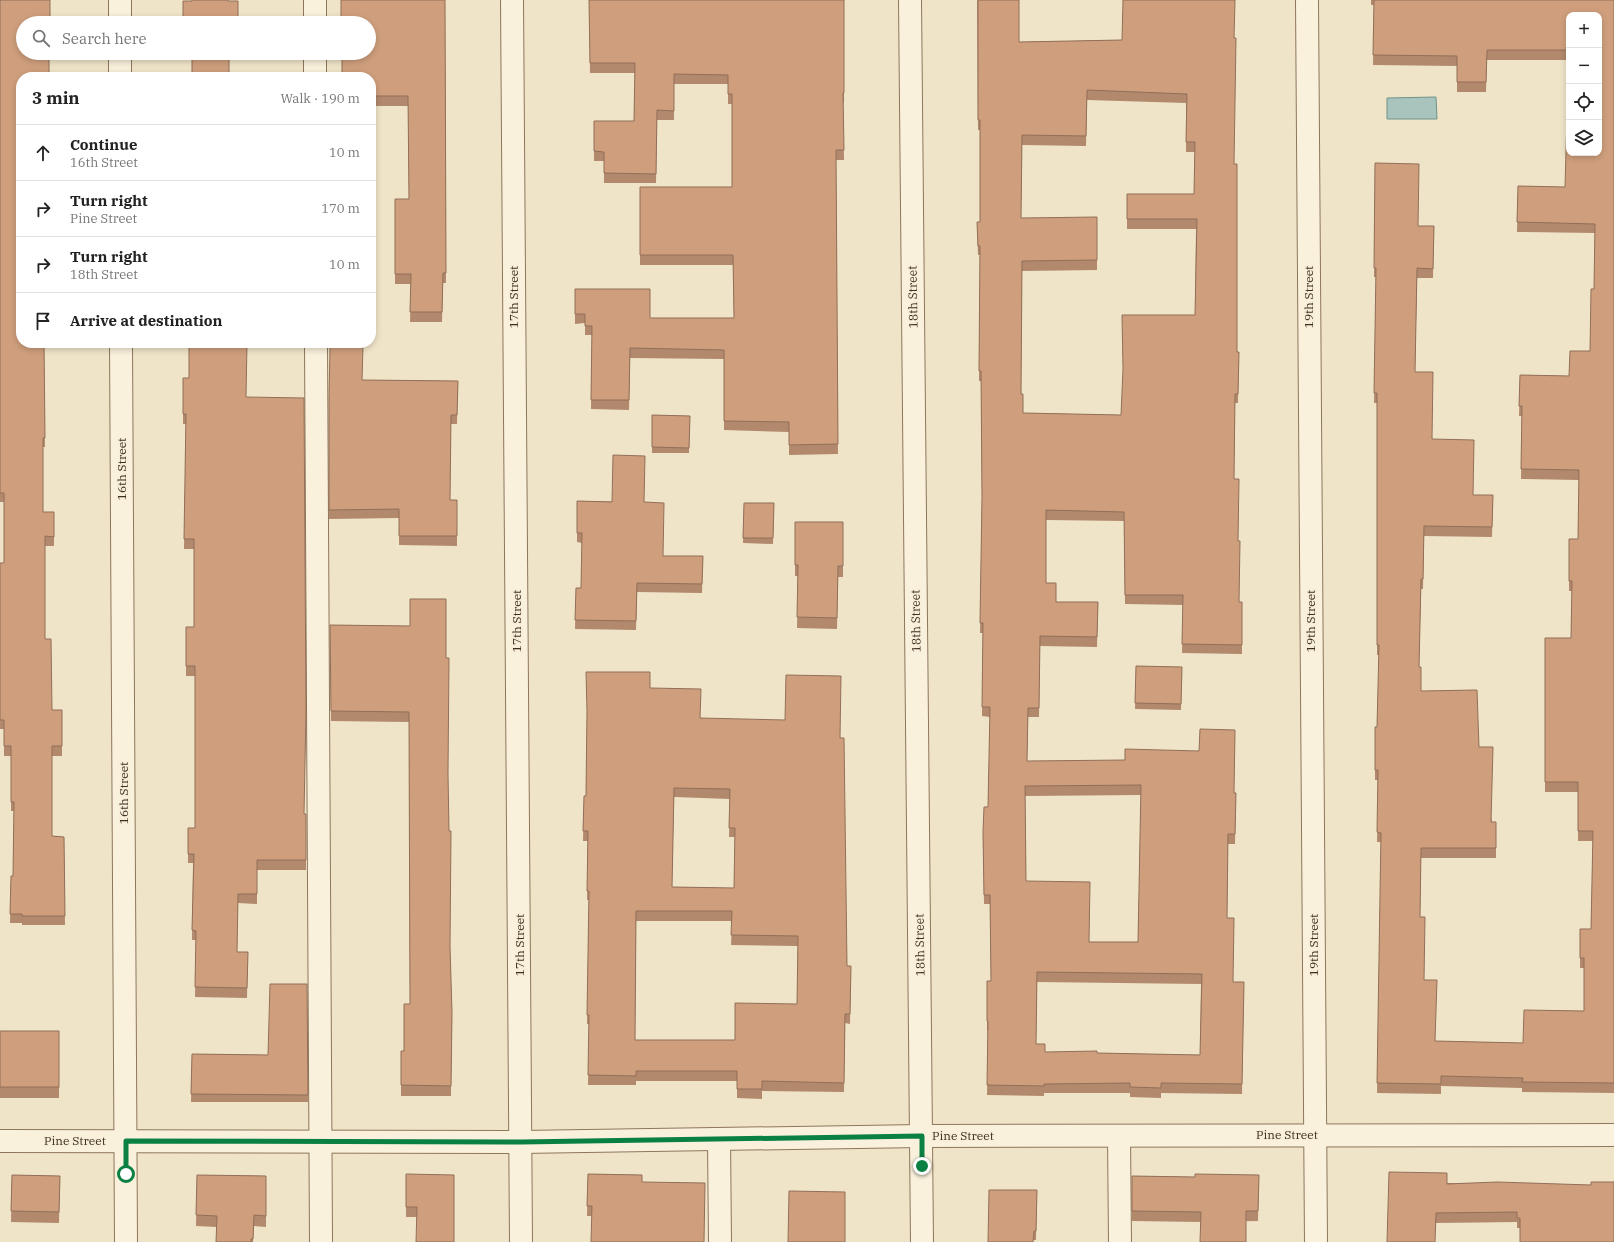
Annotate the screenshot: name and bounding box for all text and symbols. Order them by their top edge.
map controls [1566,12,1602,156]
button: + [1566,12,1602,48]
search box [16,16,376,60]
icon: search [30,27,52,49]
text: Search here [62,29,147,48]
button: − [1566,48,1602,84]
button: locate [1566,84,1602,120]
text: 3 min [32,87,80,109]
text: Walk · 190 m [281,90,360,107]
button: layers [1566,120,1602,156]
text: Continue [70,135,137,154]
icon: ahead [32,142,54,164]
text: 10 m [329,144,360,161]
text: 16th Street [70,154,138,171]
text: Turn right [70,191,148,210]
icon: right [32,198,54,220]
text: 170 m [321,200,360,217]
text: Pine Street [70,210,137,227]
text: Turn right [70,247,148,266]
icon: right [32,254,54,276]
text: 10 m [329,256,360,273]
text: 18th Street [70,266,138,283]
street label: 17th Street [506,266,521,328]
street label: 18th Street [904,266,921,328]
street label: 19th Street [1301,266,1316,328]
icon: arrive [32,310,54,332]
text: Arrive at destination [70,311,222,330]
street label: 16th Street [114,438,129,500]
street label: 17th Street [509,590,524,652]
street label: 18th Street [907,590,924,652]
street label: 19th Street [1303,590,1318,652]
street label: 16th Street [116,762,131,824]
street label: 17th Street [512,914,527,976]
street label: 18th Street [911,914,928,976]
street label: 19th Street [1306,914,1321,976]
street label: Pine Street [1256,1127,1318,1142]
street label: Pine Street [932,1128,994,1143]
street label: Pine Street [44,1133,106,1148]
route end [913,1157,931,1175]
route start [117,1165,135,1183]

